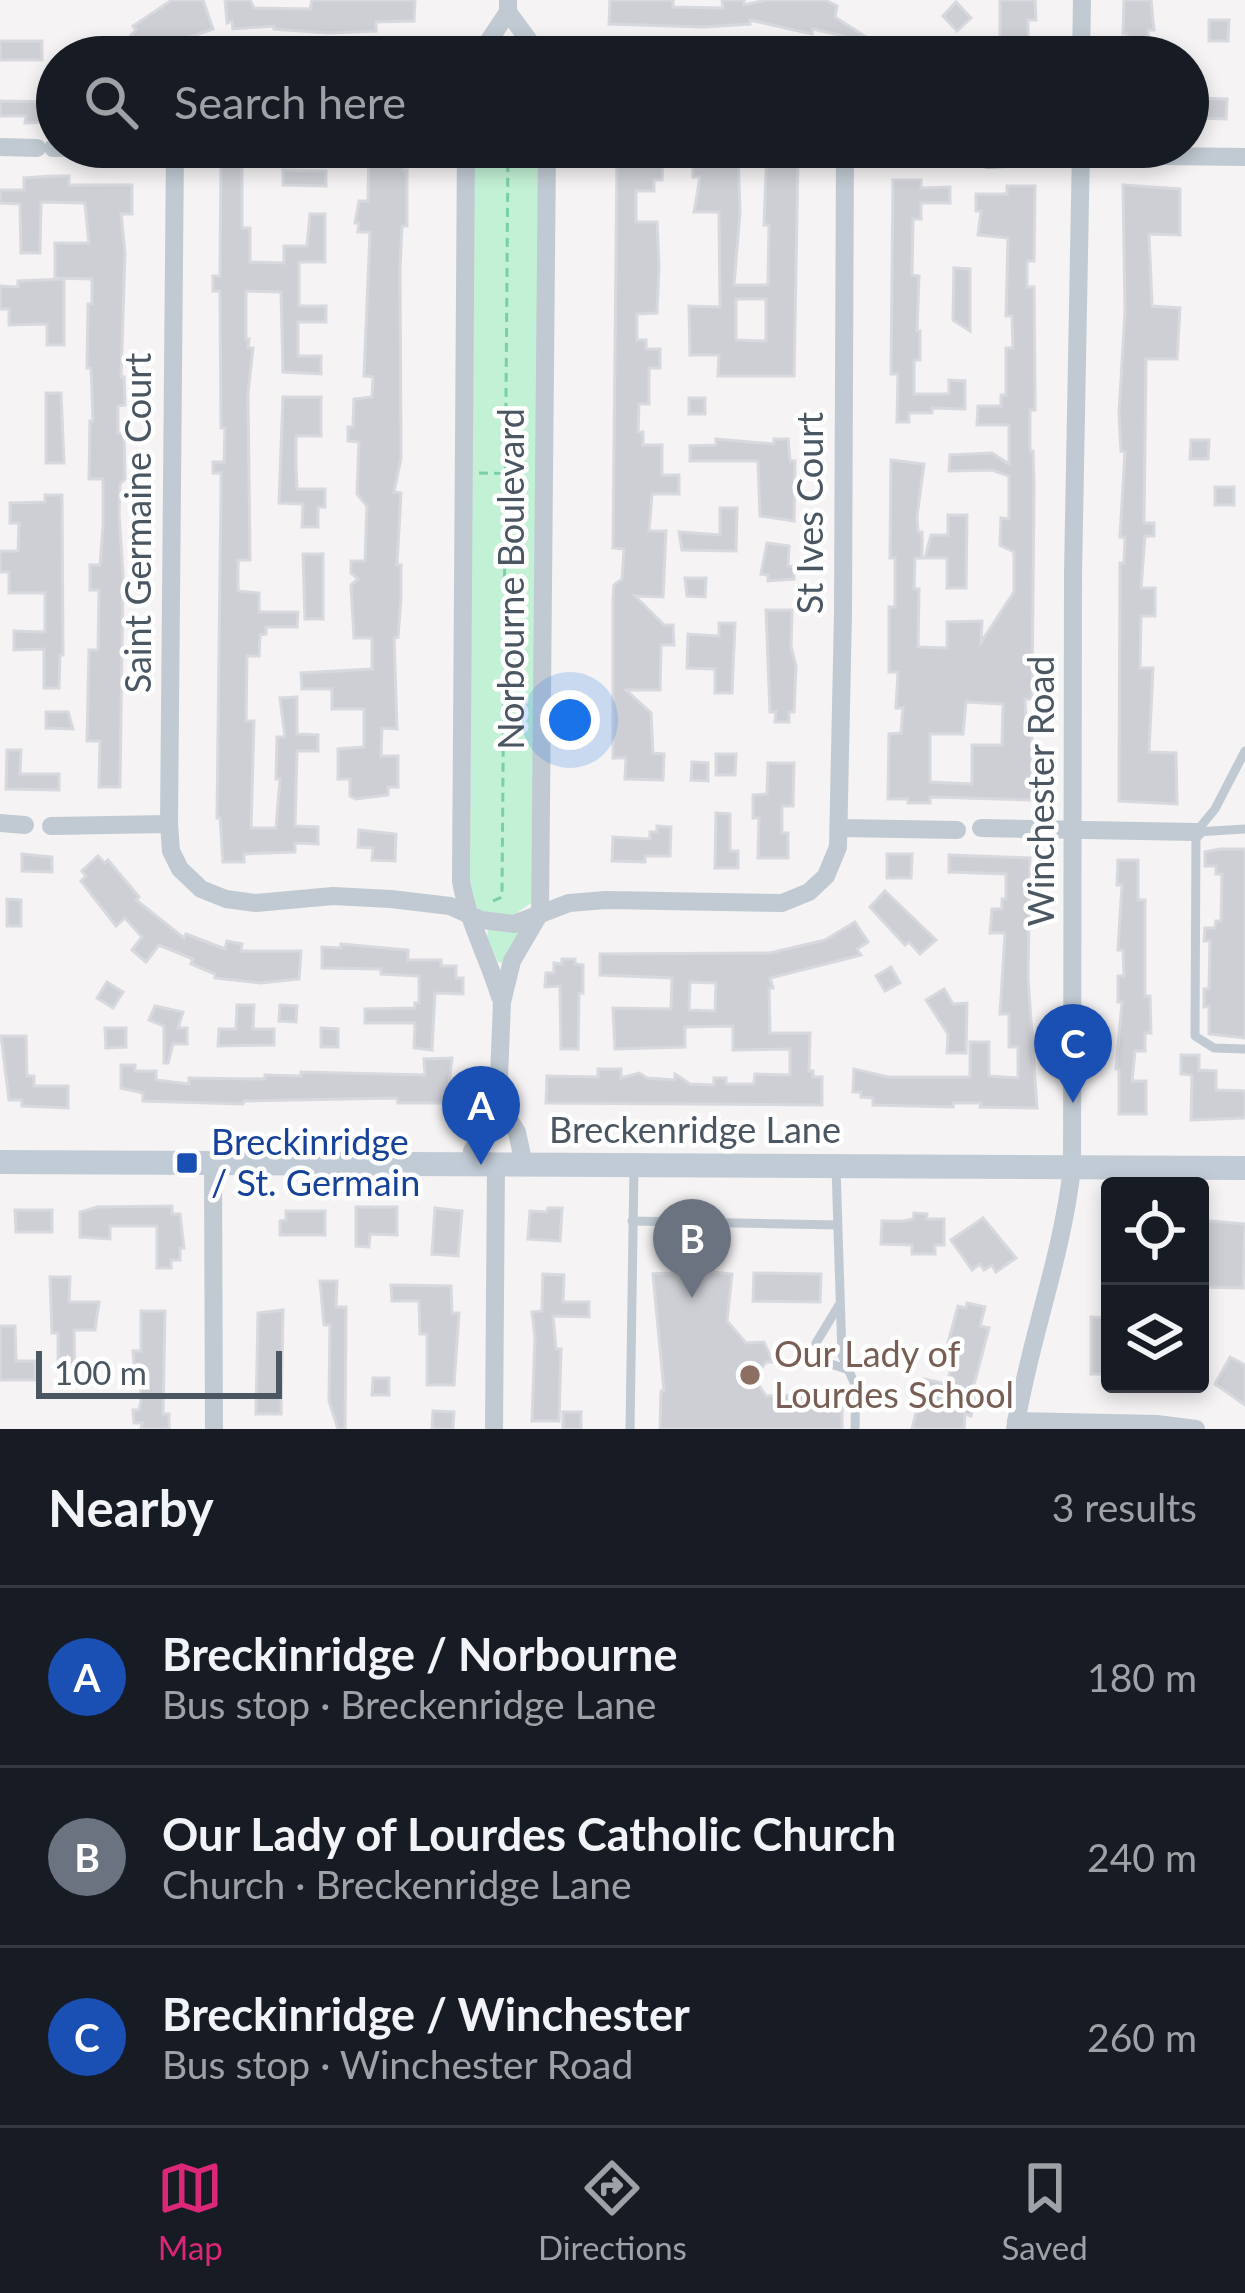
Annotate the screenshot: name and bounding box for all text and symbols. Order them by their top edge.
search box [36,36,1209,168]
icon: search [78,69,144,135]
text: Search here [174,75,406,129]
street label: Saint Germaine Court [115,353,159,693]
street label: Norbourne Boulevard [488,408,532,750]
street label: St Ives Court [787,412,831,614]
street label: Winchester Road [1018,656,1062,927]
your location [540,690,600,750]
pin: C [1034,1004,1112,1103]
pin: A [442,1066,520,1165]
street label: Breckenridge Lane [549,1107,841,1151]
place label: Breckinridge / St. Germain [211,1119,420,1204]
marker: Breckinridge / St. Germain [174,1150,200,1176]
map controls [1101,1177,1209,1393]
button: locate [1101,1177,1209,1285]
pin: B [653,1199,731,1298]
button: layers [1101,1285,1209,1393]
place label: Our Lady of Lourdes School [774,1331,1014,1416]
scale bar [36,1345,282,1398]
text: 100 m [54,1352,147,1392]
marker: Our Lady of Lourdes School [737,1362,763,1388]
text: Nearby [48,1477,214,1538]
text: 3 results [1052,1484,1197,1530]
text: Breckinridge / Norbourne [162,1627,677,1681]
text: A [73,1654,101,1700]
text: 180 m [1087,1654,1197,1700]
text: Bus stop · Breckenridge Lane [162,1681,656,1727]
text: Our Lady of Lourdes Catholic Church [162,1807,896,1861]
text: B [74,1834,100,1880]
text: 240 m [1087,1834,1197,1880]
text: Church · Breckenridge Lane [162,1861,632,1907]
text: Breckinridge / Winchester [162,1987,690,2041]
text: C [74,2014,100,2060]
text: 260 m [1087,2014,1197,2060]
text: Bus stop · Winchester Road [162,2041,633,2087]
tab: Map [157,2155,223,2267]
tab: Directions [538,2155,687,2267]
tab: Saved [1001,2155,1088,2267]

